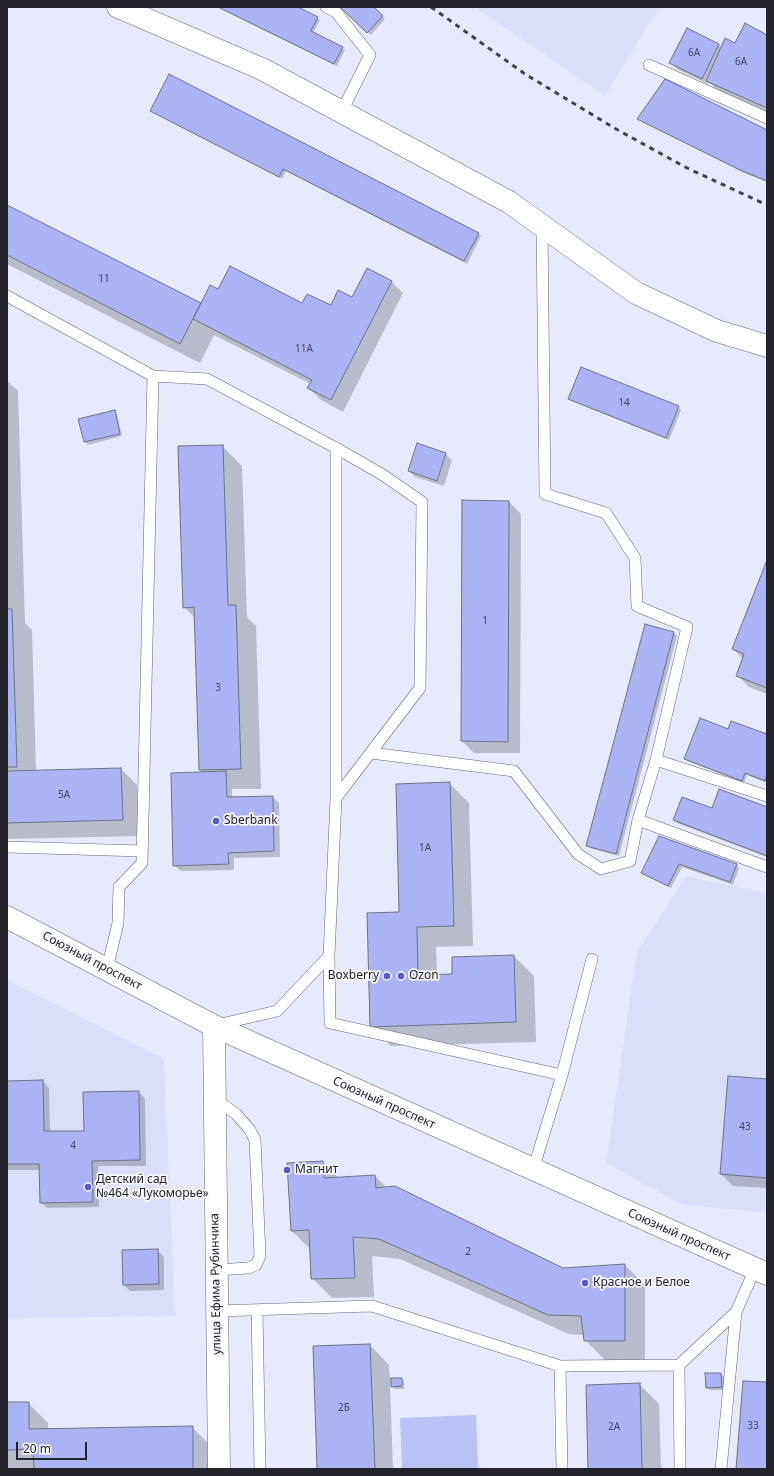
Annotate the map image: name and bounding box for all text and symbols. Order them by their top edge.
house number: 6А [688,47,700,59]
house number: 6А [735,56,747,68]
house number: 11 [98,273,110,285]
house number: 11А [295,343,313,355]
house number: 14 [618,397,630,409]
house number: 1 [482,615,488,627]
house number: 3 [215,682,221,694]
house number: 5А [58,789,70,801]
place label: Sberbank [224,814,278,828]
marker: Sberbank [211,816,221,826]
house number: 1А [419,842,431,854]
street label: Союзный проспект [40,929,144,993]
place label: Boxberry [328,969,379,983]
place label: Ozon [409,969,439,983]
marker: Boxberry [382,971,392,981]
marker: Ozon [396,971,406,981]
street label: Союзный проспект [330,1074,438,1132]
house number: 43 [739,1121,751,1133]
house number: 4 [70,1140,76,1152]
place label: Магнит [295,1163,338,1177]
marker: Магнит [282,1165,292,1175]
place label: Детский сад №464 «Лукоморье» [96,1173,209,1201]
marker: Детский сад №464 «Лукоморье» [83,1182,93,1192]
street label: Союзный проспект [625,1206,733,1264]
street label: улица Ефима Рубинчика [208,1213,224,1355]
house number: 2 [465,1246,471,1258]
place label: Красное и Белое [593,1276,690,1290]
marker: Красное и Белое [580,1278,590,1288]
house number: 2Б [338,1402,350,1414]
house number: 33 [747,1420,759,1432]
house number: 2А [608,1421,620,1433]
scale bar [18,1434,89,1460]
text: 20 m [23,1440,51,1457]

